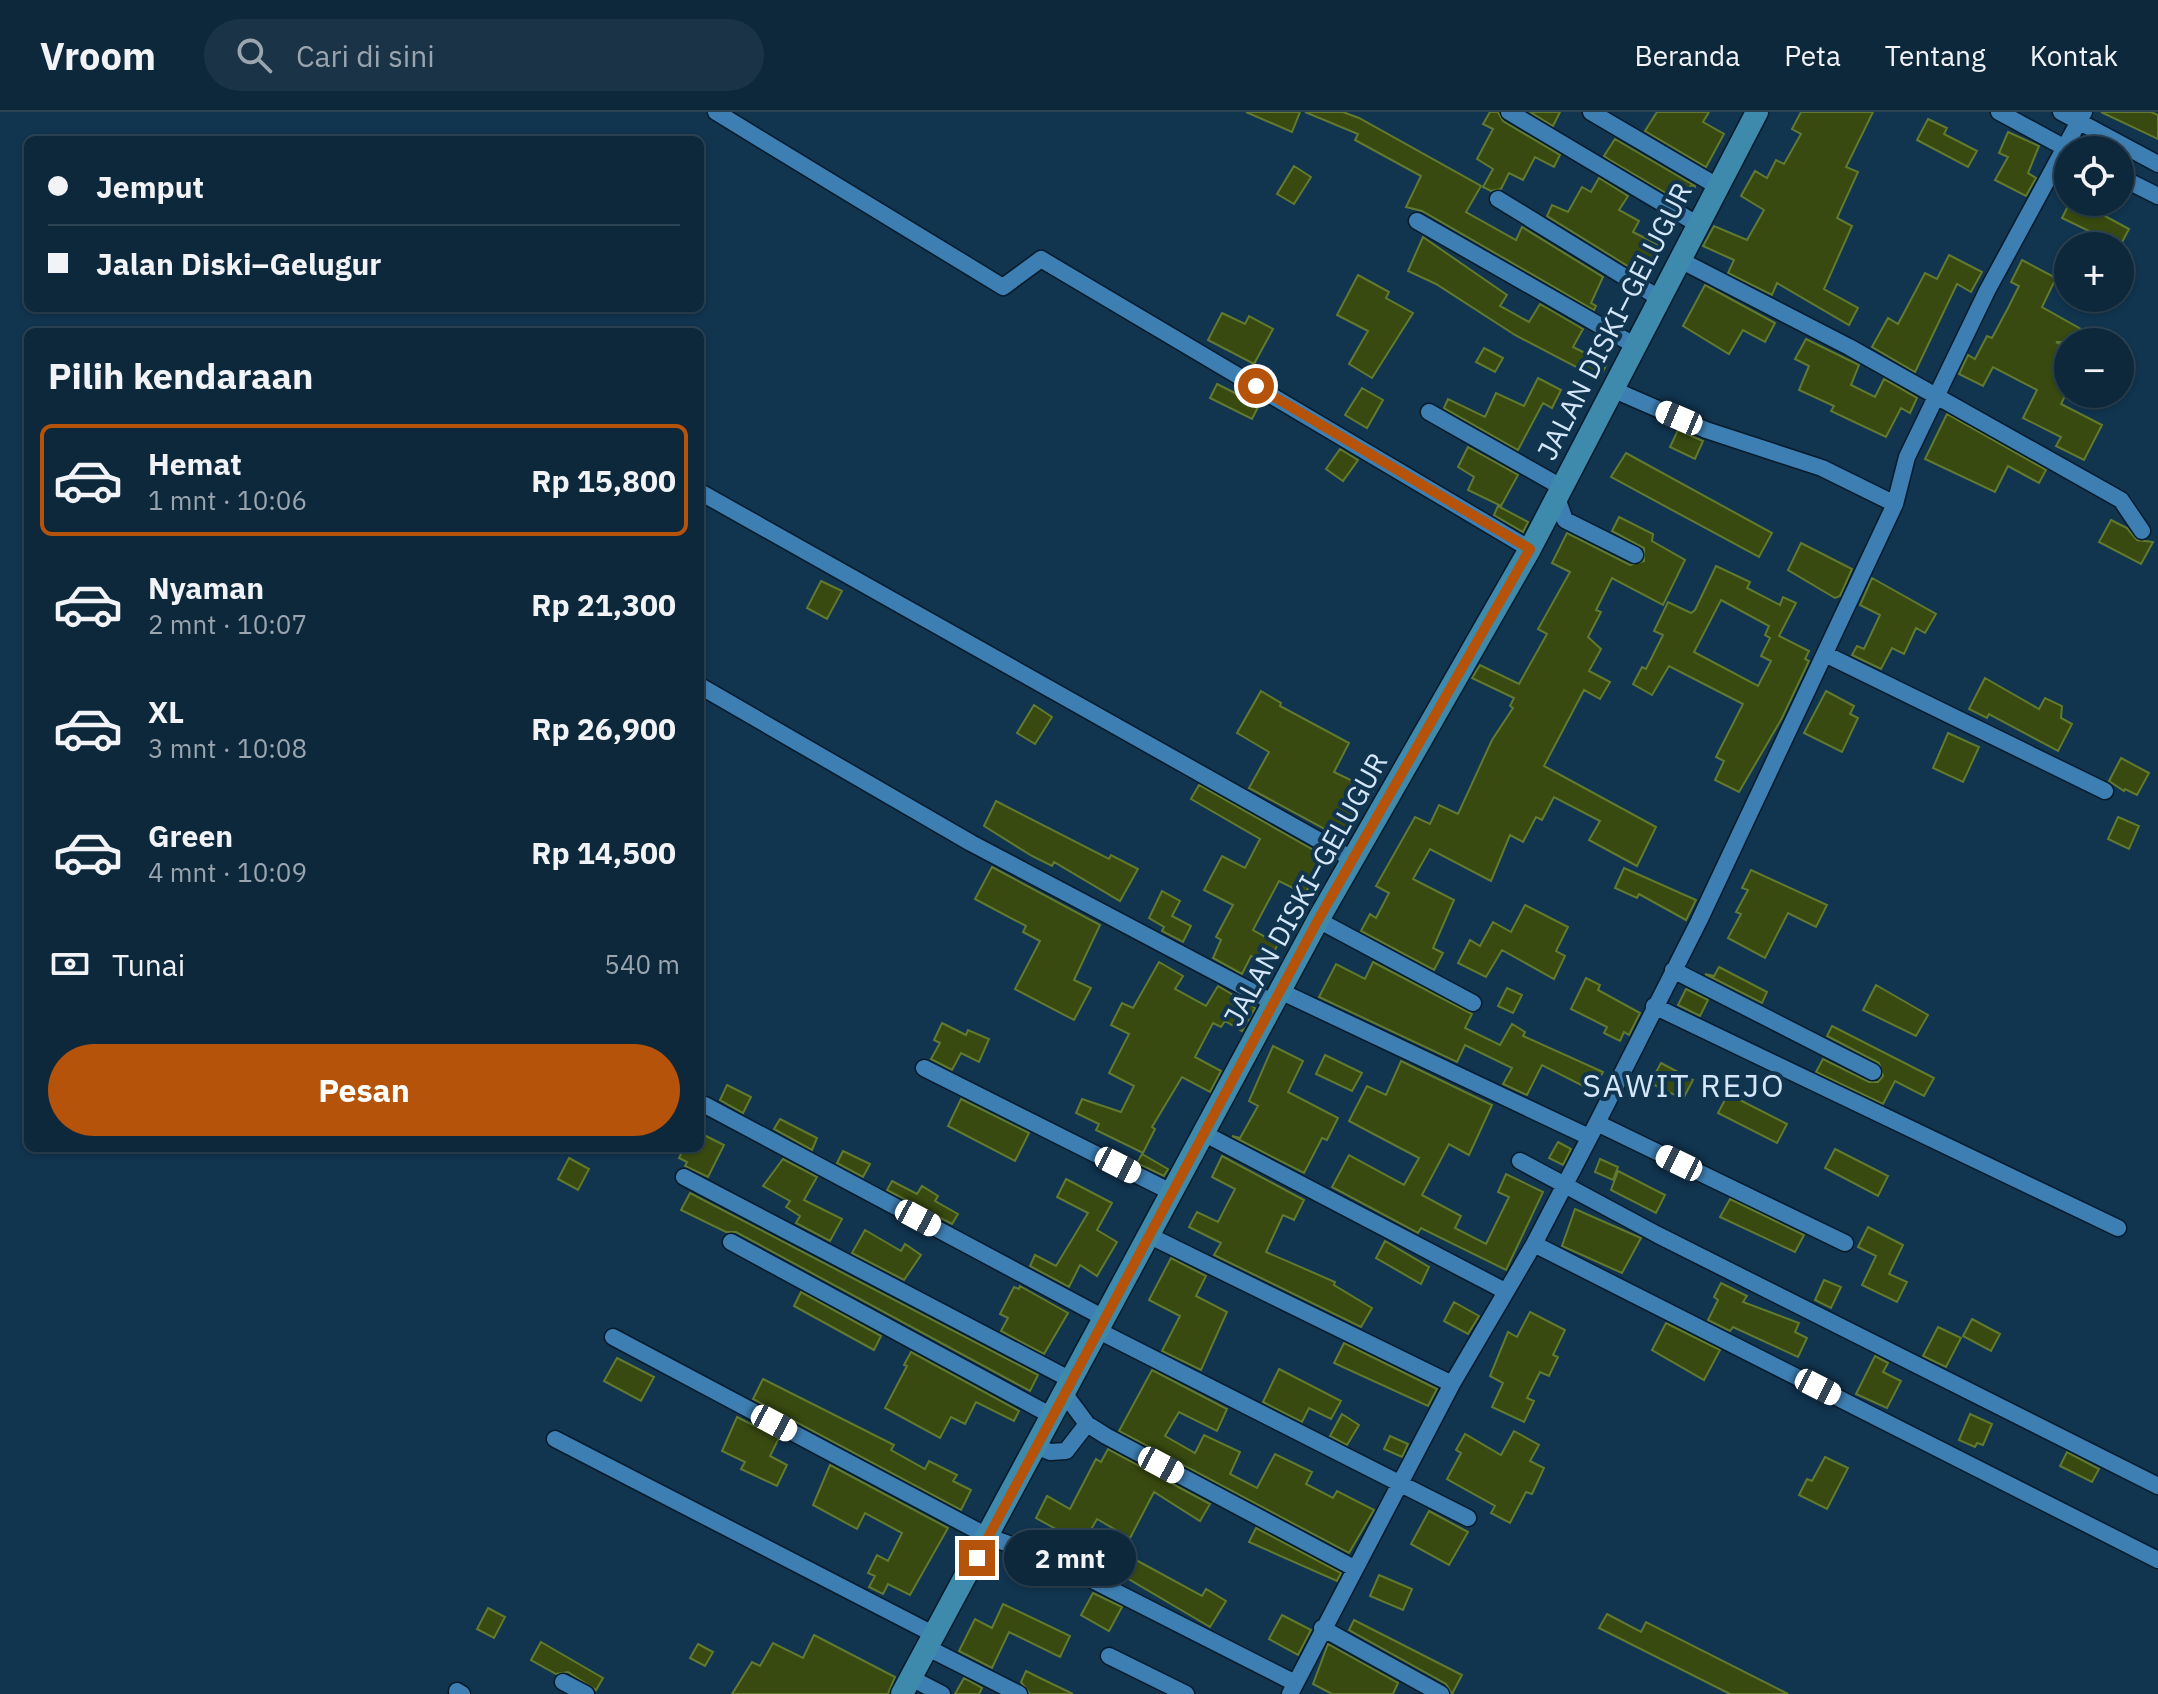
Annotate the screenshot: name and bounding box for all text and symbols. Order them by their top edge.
search box [204,19,764,91]
text: Vroom [40,31,156,80]
icon: search [232,33,276,77]
text: Cari di sini [296,36,435,75]
text: Beranda [1634,37,1740,74]
text: Peta [1784,37,1841,74]
text: Tentang [1885,37,1986,74]
text: Kontak [2030,37,2118,74]
map controls [2054,136,2134,408]
button: locate [2054,136,2134,216]
text: Jemput [96,167,204,206]
street label: JALAN DISKI–GELUGUR [1528,176,1700,466]
button: + [2054,232,2134,312]
text: Jalan Diski–Gelugur [96,244,381,283]
button: − [2054,328,2134,408]
text: Pilih kendaraan [48,352,313,399]
route start [1238,368,1274,404]
car [1652,398,1706,438]
icon: car [52,444,124,516]
text: Hemat [148,444,242,483]
text: Rp 15,800 [531,461,676,500]
text: 1 mnt · 10:06 [148,483,307,517]
icon: car [52,568,124,640]
text: Nyaman [148,568,264,607]
text: Rp 21,300 [531,585,676,624]
text: 2 mnt · 10:07 [148,607,307,641]
icon: car [52,692,124,764]
text: XL [148,692,184,731]
text: Rp 26,900 [531,709,676,748]
text: 3 mnt · 10:08 [148,731,307,765]
street label: JALAN DISKI–GELUGUR [1214,746,1396,1032]
icon: car [52,816,124,888]
text: Green [148,816,233,855]
text: Rp 14,500 [531,833,676,872]
text: 4 mnt · 10:09 [148,855,307,889]
icon: cash [48,942,92,986]
text: Tunai [112,945,185,984]
text: 540 m [604,947,680,981]
button: Pesan [48,1044,680,1136]
district label: SAWIT REJO [1582,1064,1786,1106]
car [1652,1142,1706,1184]
car [1091,1143,1145,1187]
car [891,1196,945,1240]
car [1791,1365,1845,1409]
car [747,1401,801,1445]
car [1134,1443,1188,1487]
callout: 2 mnt [1005,1530,1137,1586]
route end [959,1540,995,1576]
text: 2 mnt [1035,1541,1105,1575]

